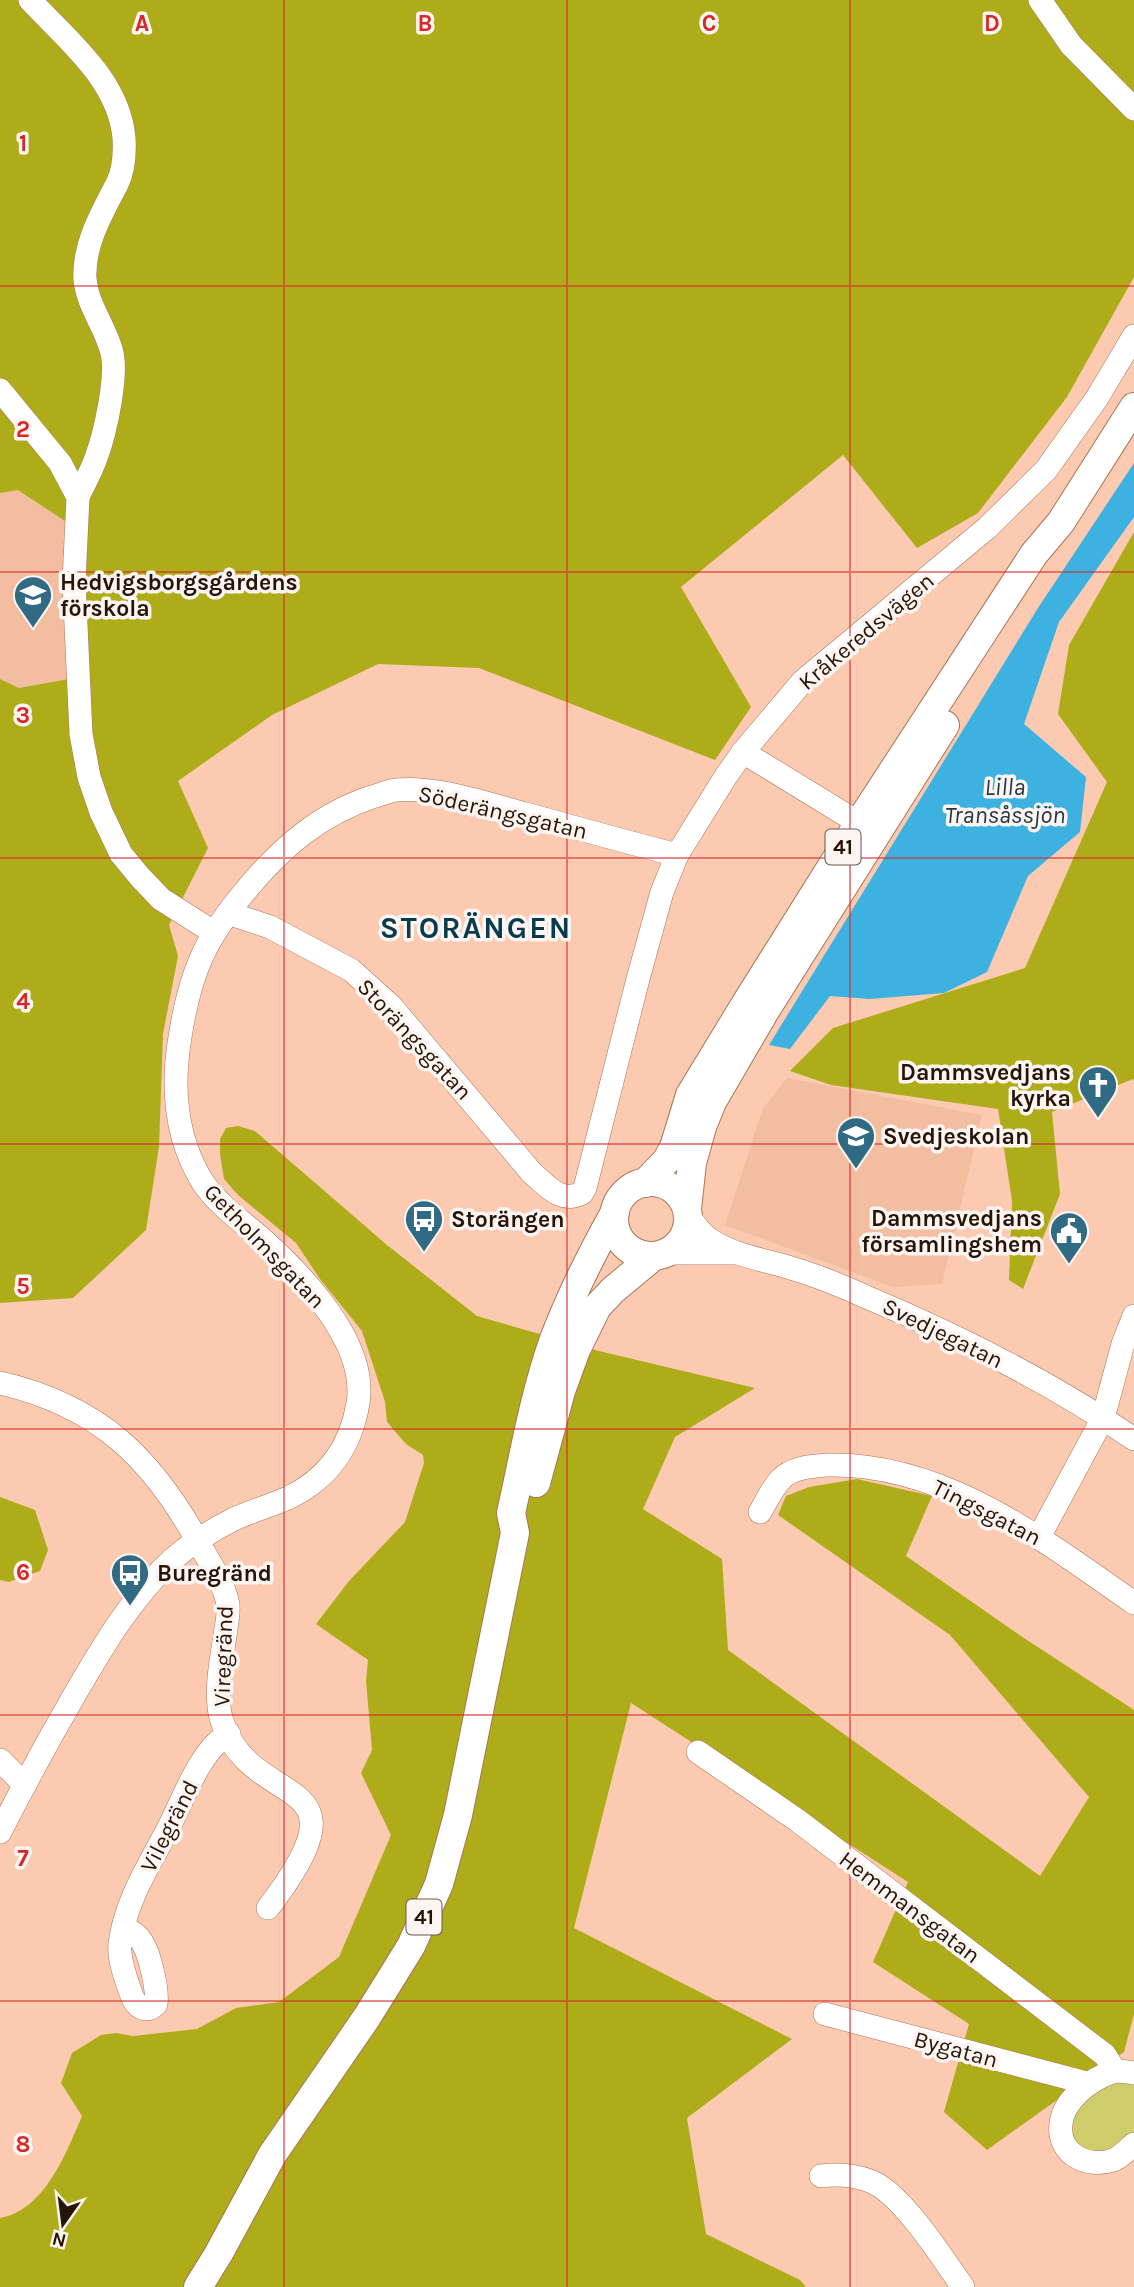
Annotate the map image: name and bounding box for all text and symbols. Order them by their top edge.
text: A [135,10,149,37]
text: B [418,10,432,37]
text: C [702,10,716,37]
text: D [984,10,1000,37]
text: 1 [19,130,27,157]
text: 2 [16,416,30,443]
street label: Kråkeredsvägen [793,567,940,696]
place label: Hedvigsborgsgårdens förskola [60,569,298,622]
school or university icon: Hedvigsborgsgårdens förskola [12,574,54,629]
text: 3 [16,702,30,729]
water label: Lilla Transåssjön [945,773,1065,829]
street label: Söderängsgatan [416,780,590,845]
road number: 41 [826,830,860,864]
district label: STORÄNGEN [380,910,572,946]
street label: Storängsgatan [352,973,478,1106]
text: 4 [16,988,30,1015]
place label: Dammsvedjans kyrka [900,1059,1071,1112]
church icon: Dammsvedjans kyrka [1077,1064,1119,1119]
school or university icon: Svedjeskolan [835,1115,877,1170]
place label: Svedjeskolan [883,1123,1029,1150]
street label: Getholmsgatan [198,1178,331,1314]
bus stop icon: Storängen [403,1198,445,1253]
place label: Dammsvedjans församlingshem [861,1205,1042,1258]
place label: Storängen [451,1206,564,1233]
public building icon: Dammsvedjans församlingshem [1048,1210,1090,1265]
text: 5 [16,1273,30,1300]
street label: Svedjegatan [878,1293,1007,1374]
street label: Tingsgatan [928,1474,1046,1551]
bus stop icon: Buregränd [109,1552,151,1607]
text: 6 [16,1559,30,1586]
place label: Buregränd [157,1560,272,1587]
street label: Viregränd [208,1605,239,1707]
street label: Vilegränd [135,1776,204,1877]
text: 7 [17,1845,29,1872]
street label: Hemmansgatan [834,1846,986,1969]
road number: 41 [406,1899,442,1934]
street label: Bygatan [911,2025,1001,2074]
text: 8 [16,2131,30,2158]
north arrow [28,2189,98,2259]
text: N [50,2227,68,2252]

